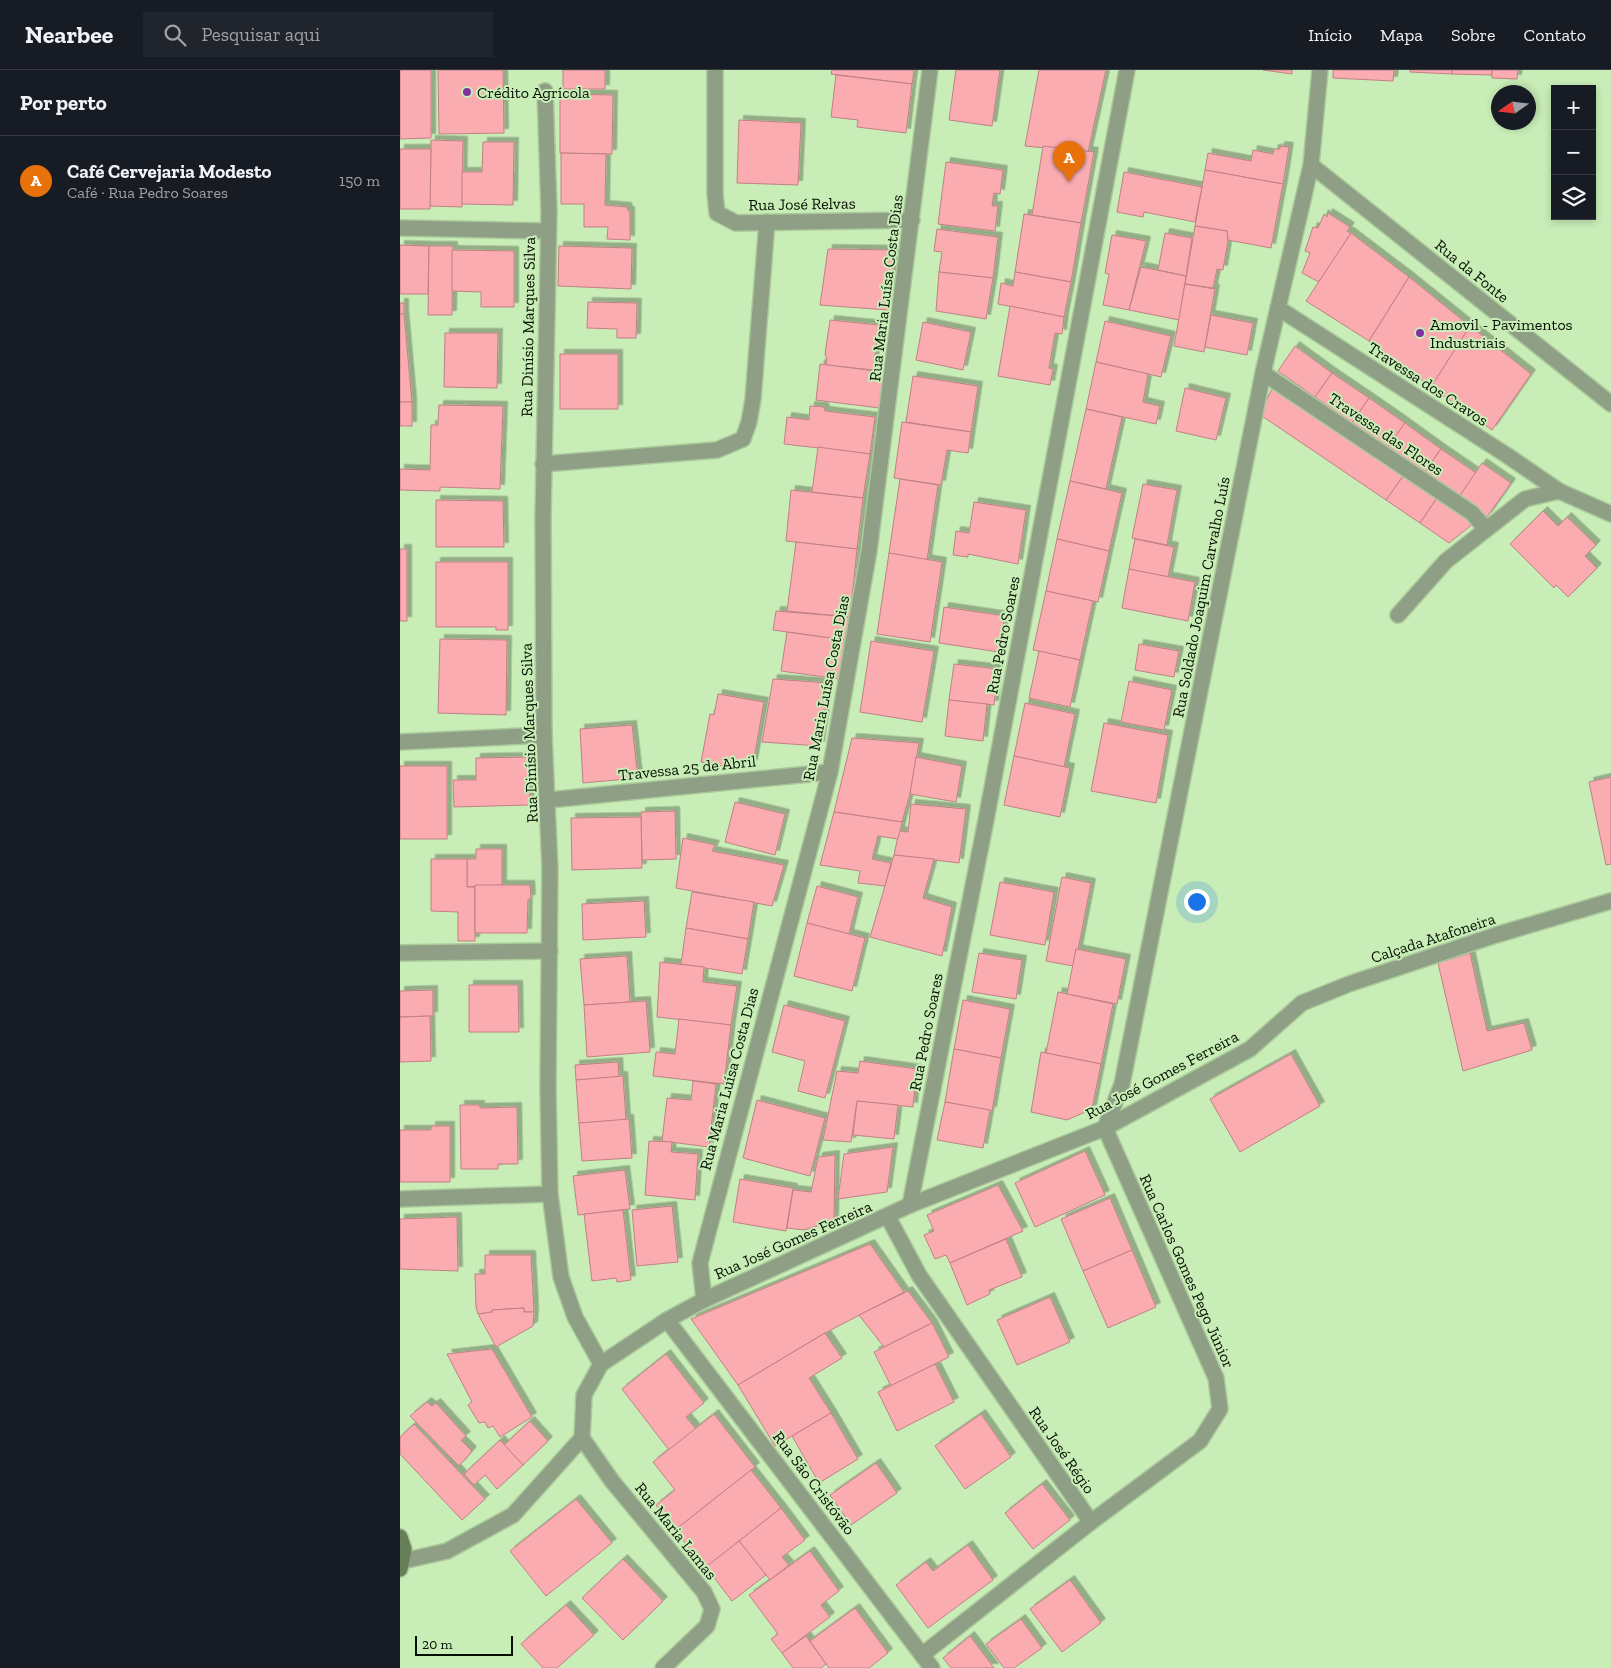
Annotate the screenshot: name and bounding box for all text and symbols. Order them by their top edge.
search box [143,12,493,57]
text: Nearbee [25,20,113,49]
icon: search [161,21,189,49]
text: Pesquisar aqui [201,23,320,46]
text: Início [1308,24,1352,46]
text: Mapa [1380,24,1423,46]
text: Sobre [1451,24,1496,46]
text: Contato [1524,24,1586,46]
place label: Crédito Agrícola [477,83,590,102]
north arrow [1491,85,1536,130]
map controls [1551,85,1596,220]
button: + [1551,85,1596,130]
marker: Crédito Agrícola [461,86,473,98]
text: Por perto [20,90,107,115]
button: − [1551,130,1596,175]
pin: A [1053,141,1085,182]
text: Café Cervejaria Modesto [67,160,271,183]
text: A [31,171,42,190]
text: 150 m [339,171,380,190]
button: layers [1551,175,1596,220]
text: Café · Rua Pedro Soares [67,183,228,202]
street label: Rua Maria Luísa Costa Dias [865,193,907,383]
street label: Rua José Relvas [748,194,856,214]
street label: Rua da Fonte [1431,235,1513,307]
street label: Rua Dinísio Marques Silva [517,237,539,417]
place label: Amovil - Pavimentos Industriais [1430,315,1573,352]
marker: Amovil - Pavimentos Industriais [1414,327,1426,339]
street label: Travessa dos Cravos [1364,338,1492,430]
street label: Travessa das Flores [1325,389,1447,479]
street label: Rua Soldado Joaquim Carvalho Luís [1168,475,1234,719]
street label: Rua Pedro Soares [982,574,1024,696]
street label: Rua Maria Luísa Costa Dias [799,594,853,782]
street label: Rua Dinísio Marques Silva [516,642,542,823]
street label: Travessa 25 de Abril [617,751,757,785]
your location [1184,889,1210,915]
street label: Calçada Atafoneira [1368,909,1498,967]
street label: Rua Pedro Soares [905,971,947,1093]
street label: Rua Maria Luísa Costa Dias [695,986,763,1172]
street label: Rua José Gomes Ferreira [1082,1026,1242,1123]
street label: Rua Carlos Gomes Pego Júnior [1136,1171,1239,1371]
street label: Rua José Gomes Ferreira [711,1197,875,1283]
street label: Rua José Régio [1025,1403,1099,1497]
street label: Rua São Cristóvão [769,1427,859,1539]
street label: Rua Maria Lamas [631,1479,721,1583]
scale bar [415,1633,512,1656]
text: 20 m [422,1636,453,1653]

